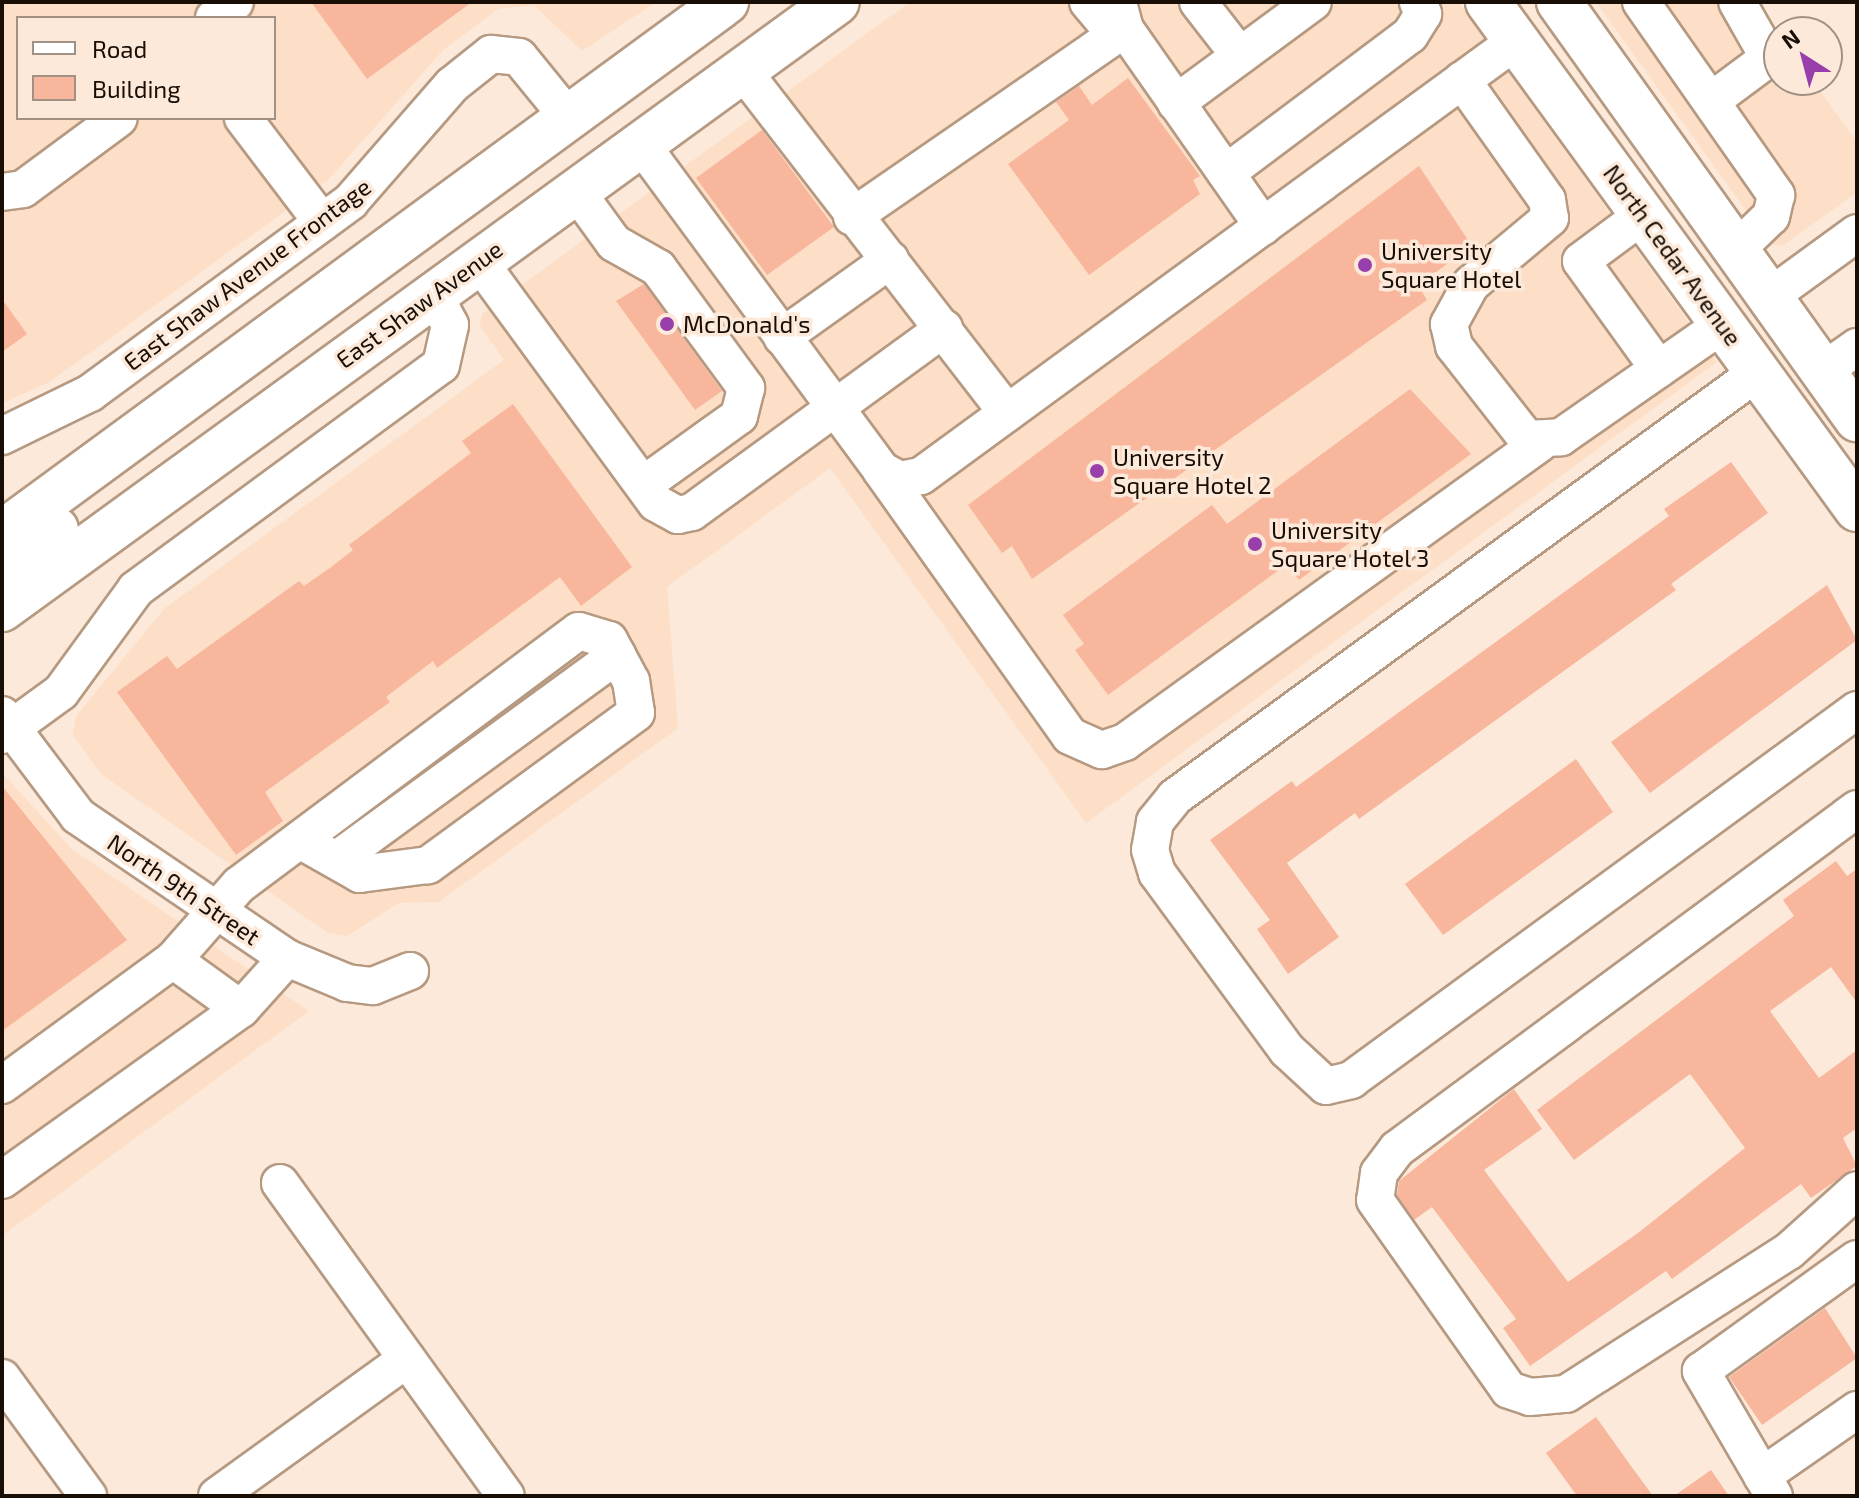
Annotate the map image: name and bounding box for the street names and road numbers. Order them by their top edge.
street label: North Cedar Avenue [1597,159,1749,351]
street label: East Shaw Avenue Frontage [117,171,377,377]
street label: East Shaw Avenue [330,234,508,374]
street label: North 9th Street [102,827,266,951]

